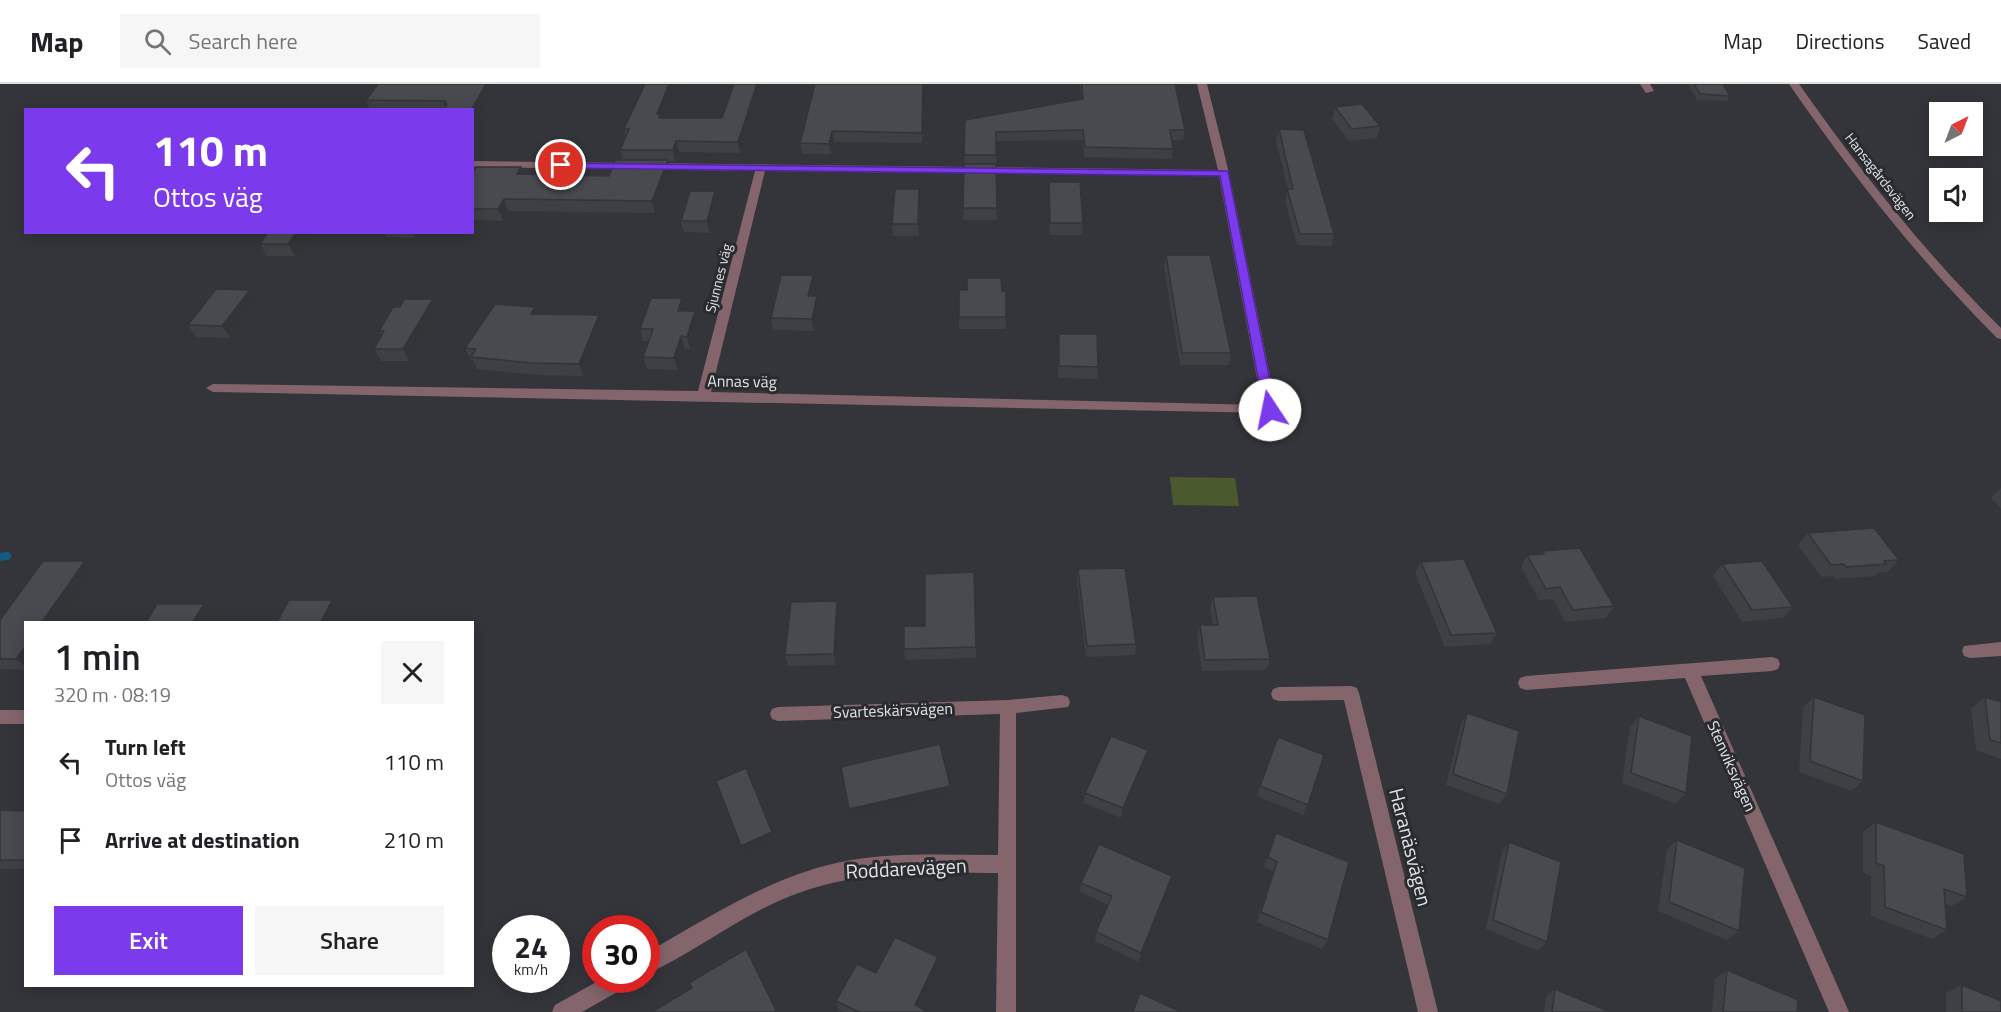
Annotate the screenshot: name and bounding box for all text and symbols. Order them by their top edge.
search box [120,14,540,68]
text: Map [30,20,84,63]
text: Search here [189,24,298,58]
icon: search [141,25,174,58]
text: Map [1723,25,1763,57]
text: Directions [1796,25,1885,57]
text: Saved [1918,25,1971,57]
north arrow [1929,102,1983,156]
map controls [1929,102,1983,222]
text: 110 m [153,118,268,182]
street label: Hansagårdsvägen [1840,128,1922,224]
icon: left [54,132,132,210]
pin [535,139,586,190]
icon: arrive [544,148,577,181]
button: sound [1929,168,1983,222]
text: Ottos väg [153,176,263,217]
street label: Sjunnes väg [699,241,737,315]
street label: Annas väg [707,368,777,394]
position arrow [1238,378,1302,442]
text: 1 min [54,629,141,684]
button: close [381,641,444,704]
text: 320 m · 08:19 [54,679,171,710]
street label: Svarteskärsvägen [833,696,953,724]
street label: Stenviksvägen [1701,717,1763,815]
text: Turn left [105,730,186,764]
text: 110 m [384,745,444,779]
icon: left [54,746,87,779]
text: Ottos väg [105,764,186,795]
street label: Haranäsvägen [1381,785,1441,909]
text: Arrive at destination [105,823,300,857]
text: 210 m [384,823,444,857]
icon: arrive [54,824,87,857]
street label: Roddarevägen [845,849,967,887]
button: Exit [54,906,243,975]
button: Share [255,906,444,975]
speed limit sign: 30 [582,915,660,993]
text: 24 [514,924,548,970]
text: km/h [514,958,548,981]

